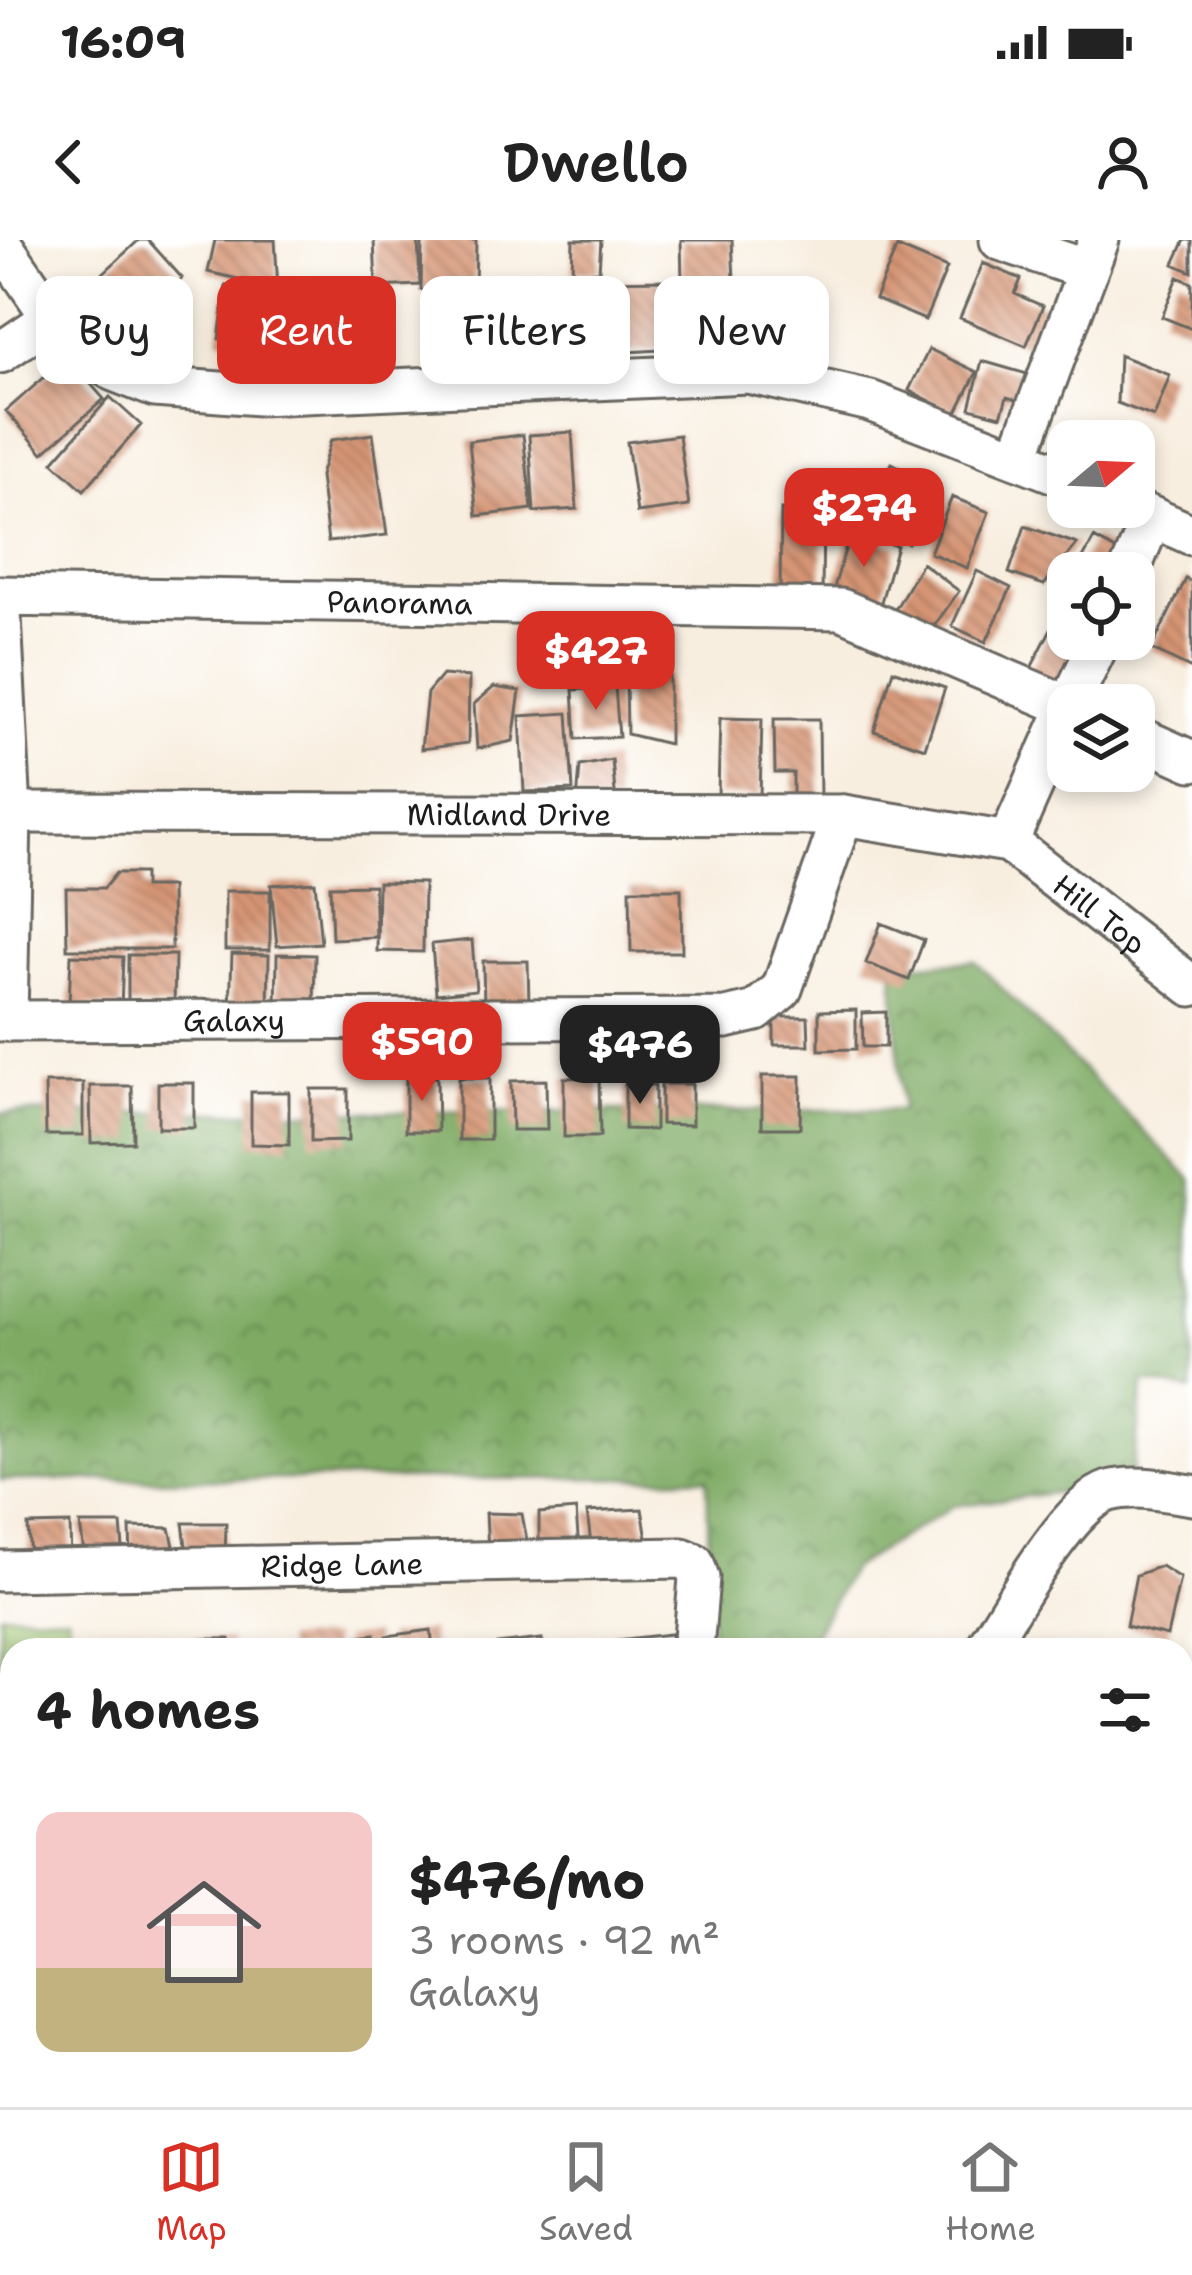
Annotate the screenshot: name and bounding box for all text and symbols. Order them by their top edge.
text: 16:09 [60,12,187,72]
text: Dwello [503,126,689,198]
icon: back [36,129,102,195]
icon: person [1090,129,1156,195]
chip: Buy [36,276,193,384]
chip: Rent [217,276,396,384]
chip: Filters [420,276,630,384]
chip: New [654,276,829,384]
north arrow [1047,420,1155,528]
map controls [1047,420,1155,792]
pin: $274 [793,468,935,570]
text: $274 [811,481,917,533]
button: locate [1047,552,1155,660]
street label: Panorama [326,581,473,624]
pin: $427 [525,611,667,713]
text: $427 [544,624,648,676]
button: layers [1047,684,1155,792]
street label: Midland Drive [407,793,611,835]
street label: Hill Top [1045,864,1155,963]
street label: Galaxy [183,999,285,1041]
pin: $590 [351,1002,493,1104]
pin: $476 [569,1005,711,1107]
text: $590 [370,1015,474,1067]
text: $476 [587,1018,693,1070]
street label: Ridge Lane [260,1542,424,1587]
text: 4 homes [36,1676,260,1744]
icon: filters [1092,1677,1158,1743]
text: $476/mo [408,1846,645,1914]
icon: home [132,1860,276,2004]
text: 3 rooms · 92 m² [408,1914,720,1966]
text: Galaxy [408,1966,540,2018]
tab: Map [156,2134,227,2251]
tab: Saved [539,2134,633,2251]
tab: Home [945,2134,1036,2251]

